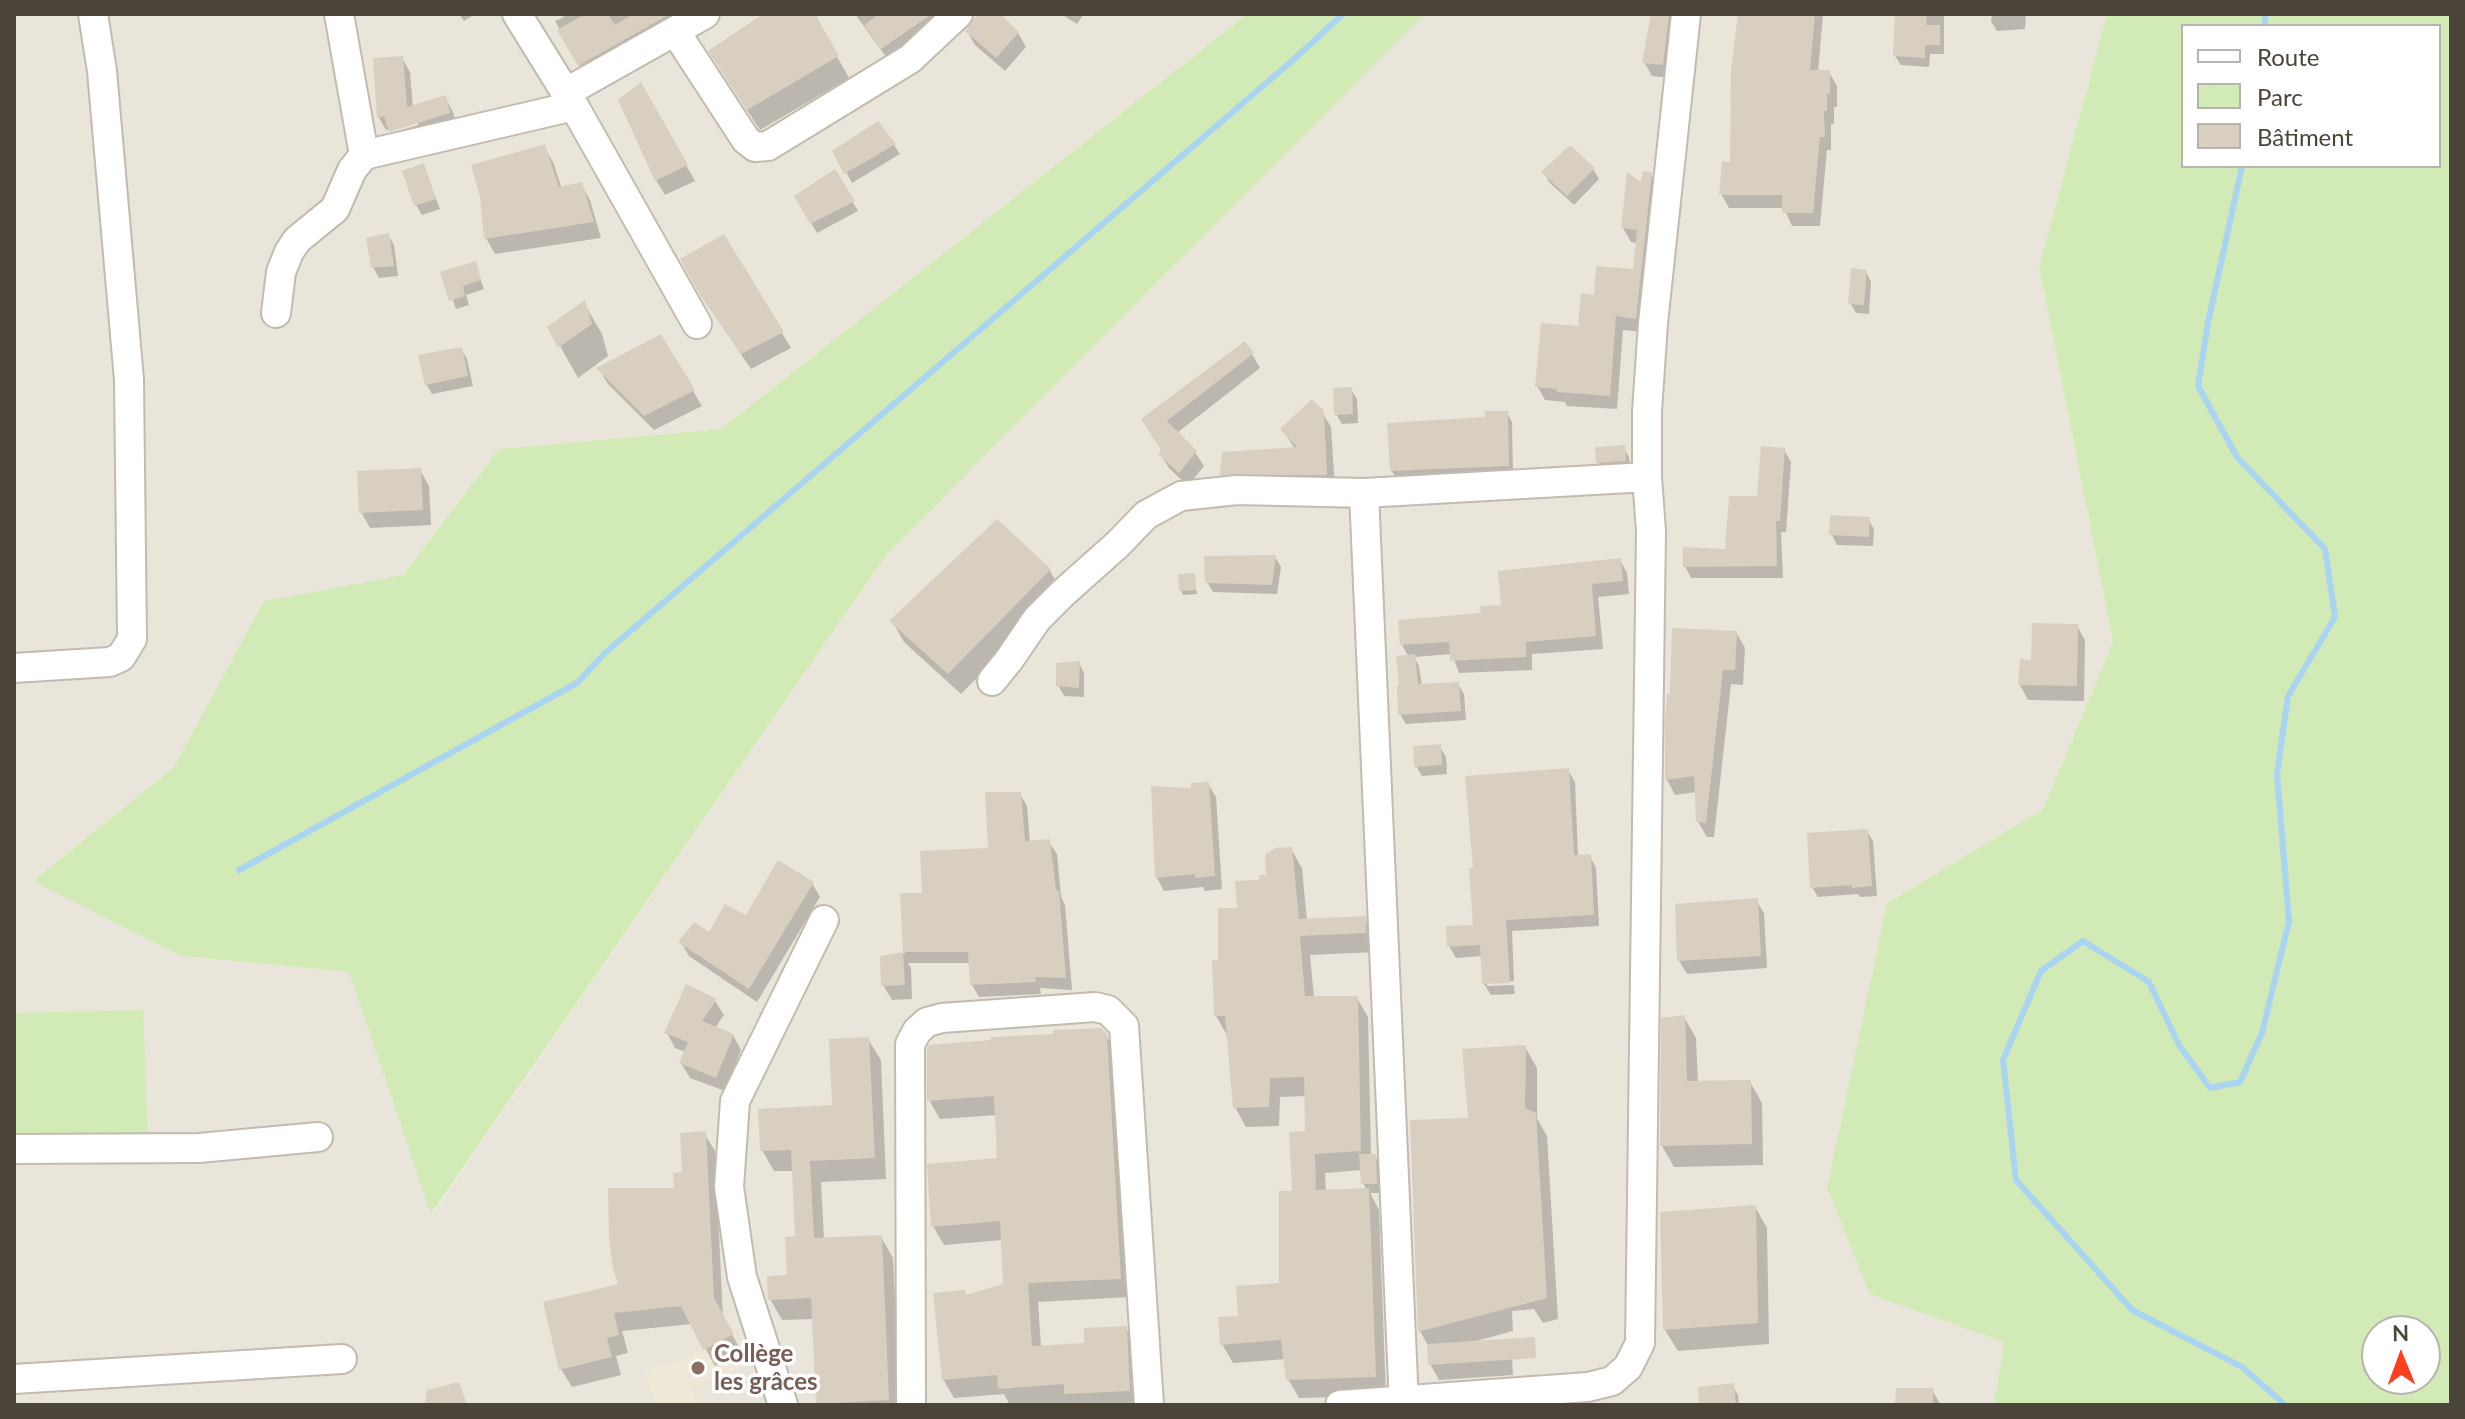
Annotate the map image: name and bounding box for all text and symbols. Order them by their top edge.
legend [2181,24,2441,168]
text: Route [2257,42,2319,71]
text: Parc [2257,82,2303,111]
text: Bâtiment [2257,122,2353,151]
north arrow [2361,1315,2441,1395]
text: N [2392,1319,2409,1346]
place label: Collège les grâces [714,1340,818,1396]
marker: Collège les grâces [689,1359,707,1377]

